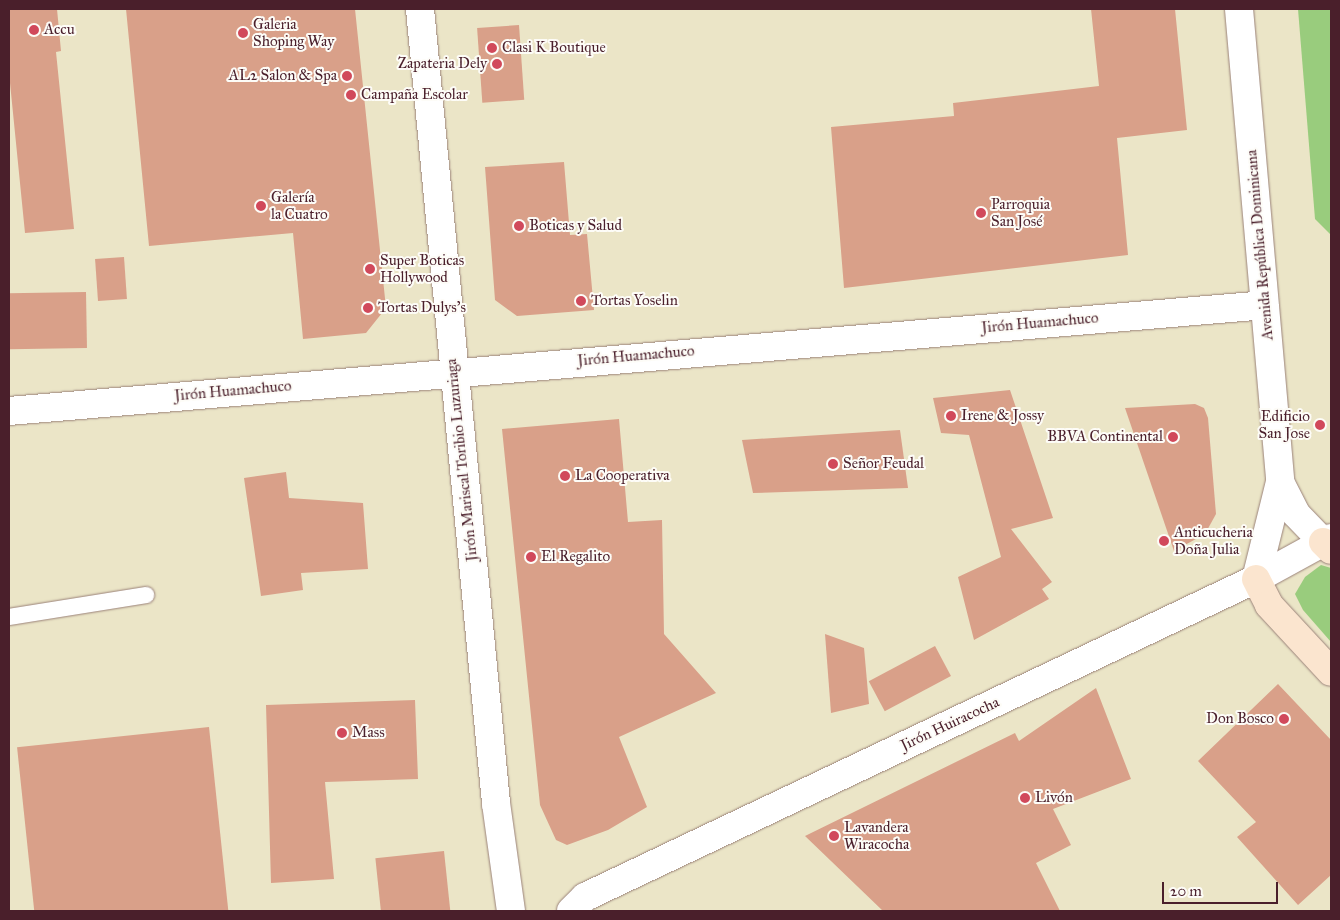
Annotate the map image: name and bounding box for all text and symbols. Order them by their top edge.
place label: Galeria Shoping Way [253,15,334,50]
place label: Accu [44,21,75,39]
marker: Accu [28,24,40,36]
marker: Galeria Shoping Way [237,27,249,39]
place label: Clasi K Boutique [502,39,606,57]
marker: Clasi K Boutique [486,42,498,54]
place label: Zapateria Dely [398,55,487,73]
marker: Zapateria Dely [491,58,503,70]
place label: AL2 Salon & Spa [229,67,337,85]
marker: AL2 Salon & Spa [341,70,353,82]
place label: Campaña Escolar [361,86,468,104]
marker: Campaña Escolar [345,89,357,101]
street label: Avenida República Dominicana [1243,149,1277,341]
place label: Galería la Cuatro [271,188,328,223]
place label: Parroquia San José [991,195,1050,230]
marker: Galería la Cuatro [255,200,267,212]
marker: Parroquia San José [975,207,987,219]
place label: Boticas y Salud [529,217,622,235]
marker: Boticas y Salud [513,220,525,232]
place label: Super Boticas Hollywood [380,251,464,286]
marker: Super Boticas Hollywood [364,263,376,275]
place label: Tortas Yoselin [591,292,678,310]
marker: Tortas Yoselin [575,295,587,307]
place label: Tortas Dulys's [378,299,466,317]
marker: Tortas Dulys's [362,302,374,314]
street label: Jirón Huamachuco [981,309,1099,337]
street label: Jirón Huamachuco [577,342,695,370]
street label: Jirón Mariscal Toribio Luzuriaga [442,358,482,562]
street label: Jirón Huamachuco [174,377,292,405]
place label: Irene & Jossy [961,407,1044,425]
place label: Edificio San Jose [1259,407,1310,442]
marker: Irene & Jossy [945,410,957,422]
marker: Edificio San Jose [1314,419,1326,431]
place label: BBVA Continental [1047,428,1163,446]
marker: BBVA Continental [1167,431,1179,443]
place label: Señor Feudal [843,455,924,473]
marker: Señor Feudal [827,458,839,470]
place label: La Cooperativa [575,467,670,485]
marker: La Cooperativa [559,470,571,482]
place label: Anticucheria Doña Julia [1174,523,1253,558]
marker: Anticucheria Doña Julia [1158,535,1170,547]
place label: El Regalito [541,548,610,566]
marker: El Regalito [525,551,537,563]
street label: Jirón Huiracocha [898,693,1002,755]
place label: Don Bosco [1206,710,1274,728]
marker: Don Bosco [1278,713,1290,725]
place label: Mass [352,724,385,742]
marker: Mass [336,727,348,739]
place label: Livón [1035,789,1073,807]
marker: Livón [1019,792,1031,804]
place label: Lavandera Wiracocha [844,818,909,853]
marker: Lavandera Wiracocha [828,830,840,842]
scale bar [1165,872,1281,904]
text: 20 m [1170,882,1202,900]

